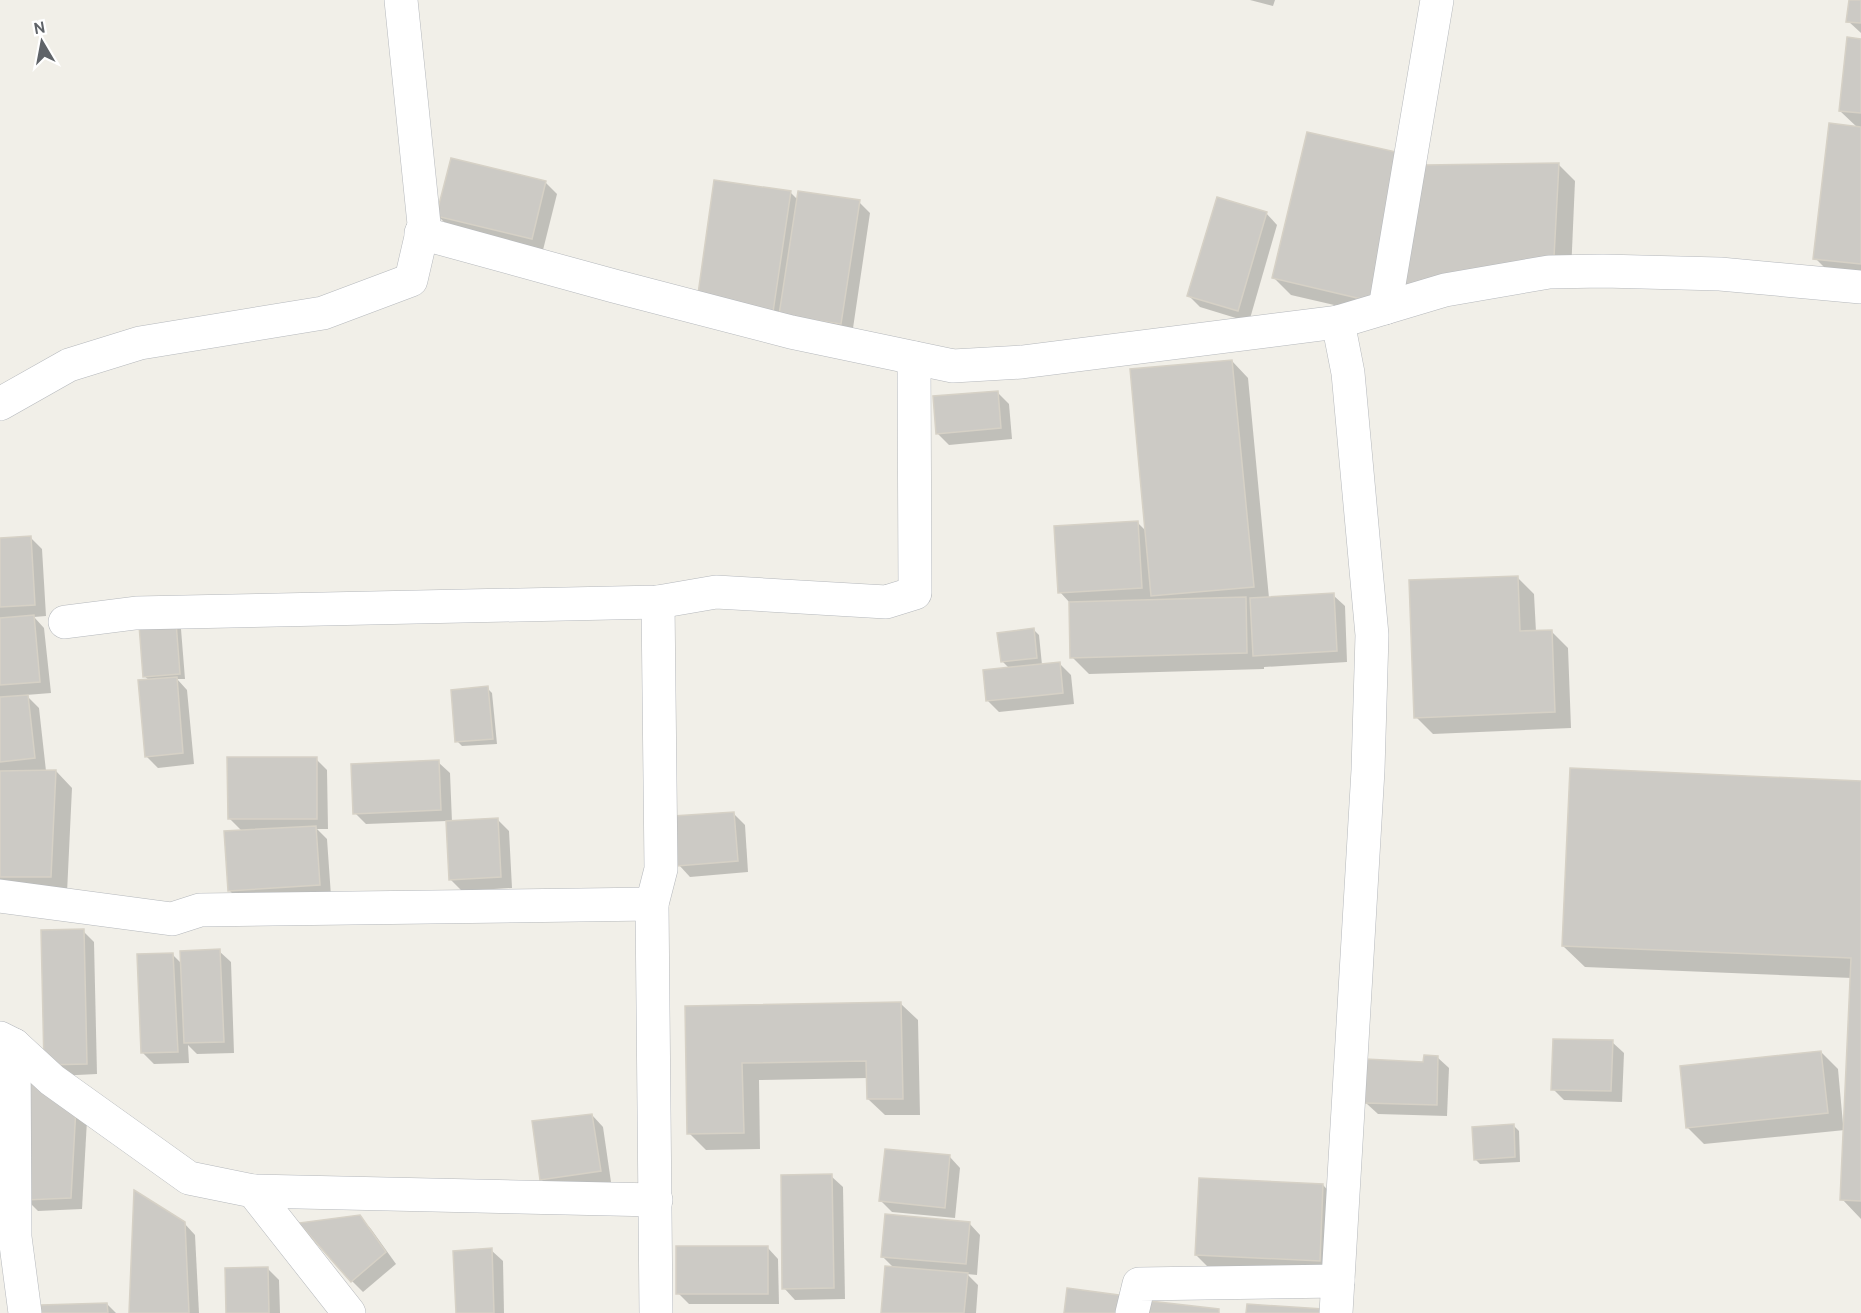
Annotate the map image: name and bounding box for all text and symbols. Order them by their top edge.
north arrow [12,12,72,72]
text: N [32,18,47,40]

